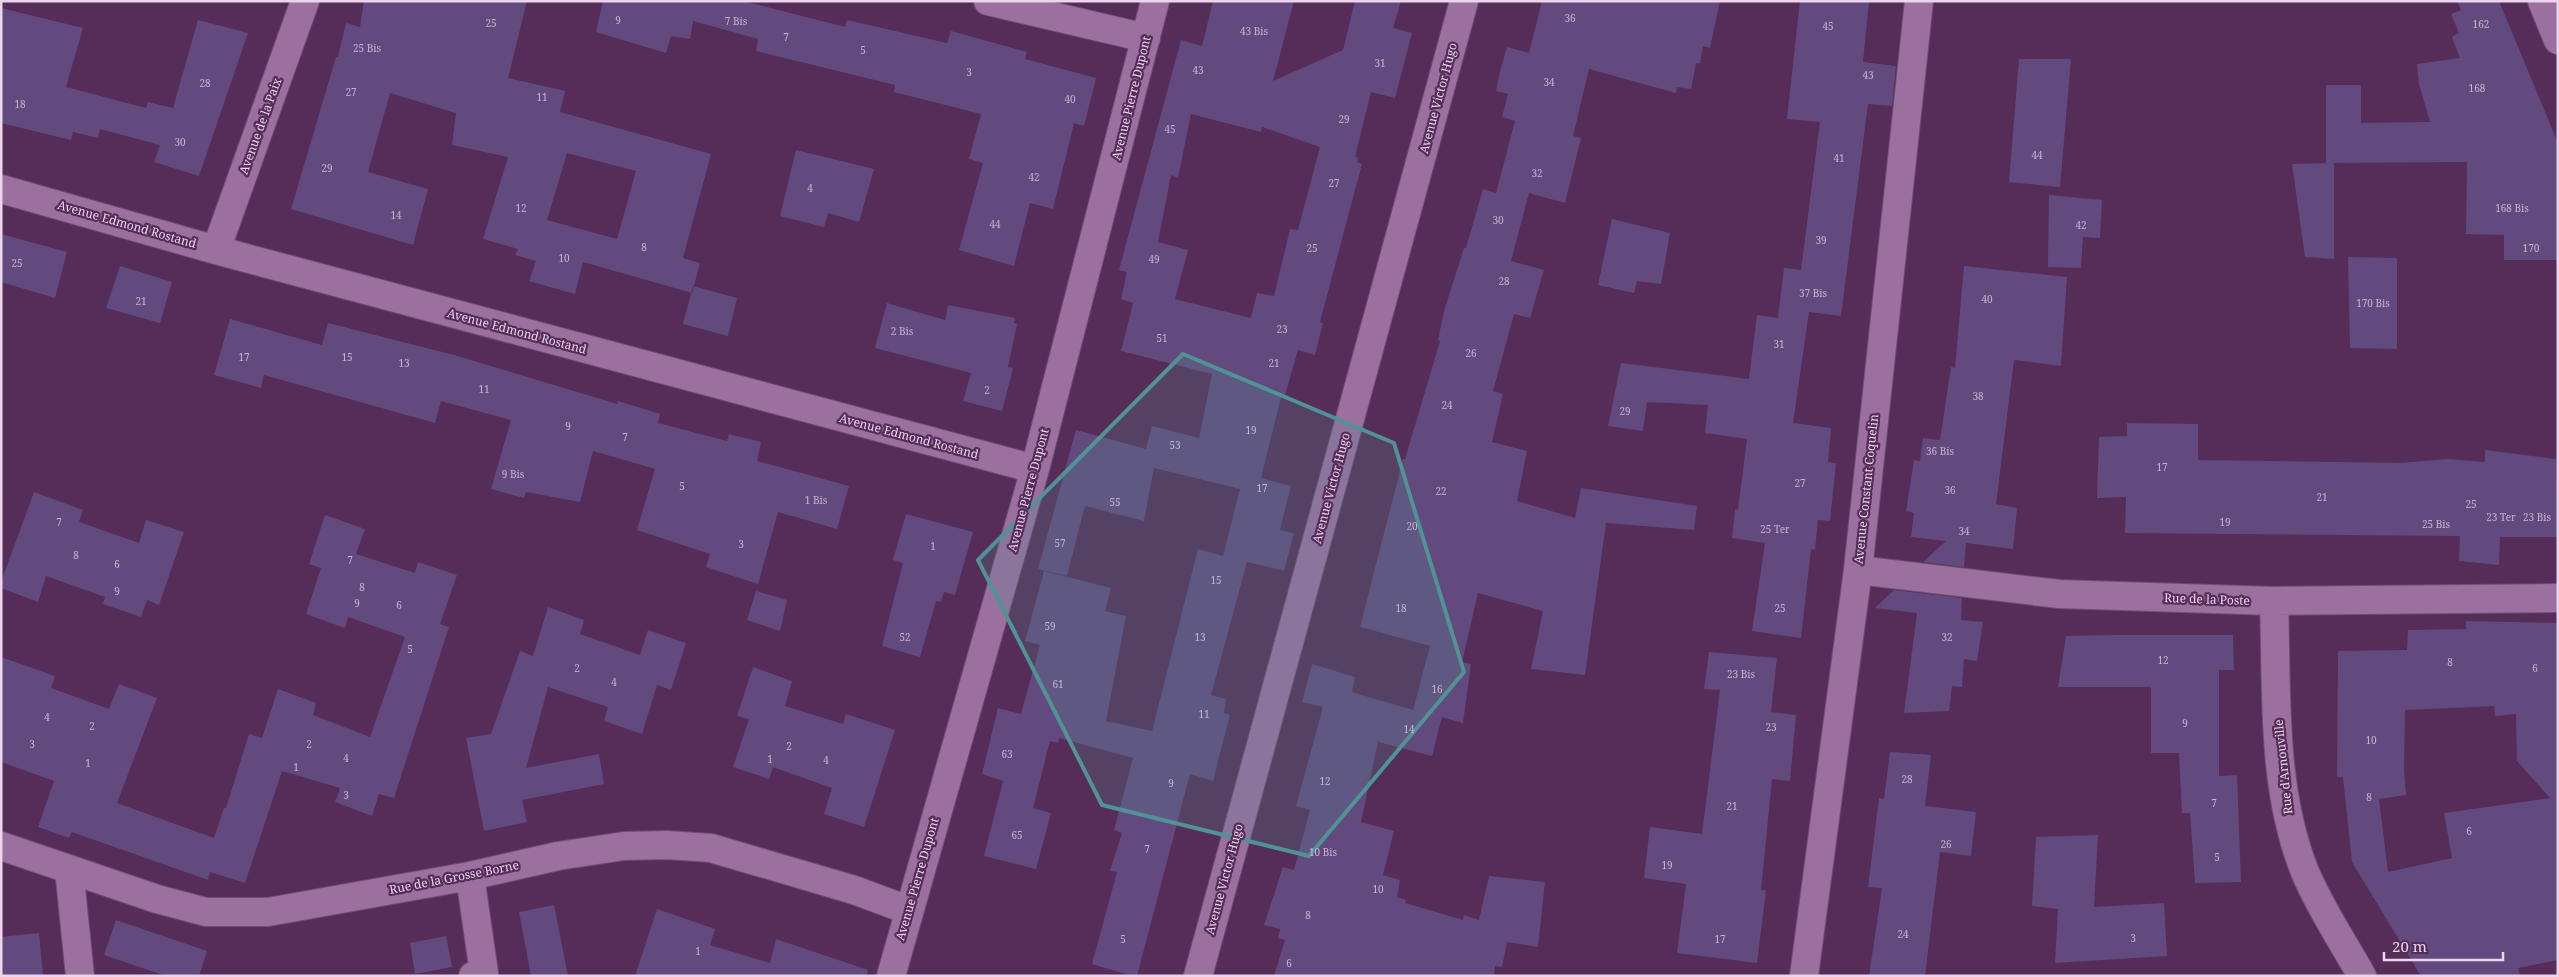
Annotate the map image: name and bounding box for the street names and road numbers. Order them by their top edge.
street label: Avenue Pierre Dupont [1107,34,1155,162]
street label: Avenue Victor Hugo [1415,41,1461,155]
street label: Avenue de la Paix [235,75,285,177]
street label: Avenue Edmond Rostand [56,196,199,252]
street label: Avenue Edmond Rostand [445,304,589,358]
street label: Avenue Edmond Rostand [837,409,981,463]
street label: Avenue Constant Coquelin [1850,413,1882,565]
street label: Avenue Pierre Dupont [1003,426,1053,554]
street label: Avenue Victor Hugo [1308,431,1354,545]
street label: Rue de la Poste [2164,589,2250,609]
street label: Rue d'Arnouville [2270,719,2296,815]
street label: Avenue Pierre Dupont [891,816,943,942]
street label: Avenue Victor Hugo [1201,822,1247,936]
street label: Rue de la Grosse Borne [388,856,520,898]

